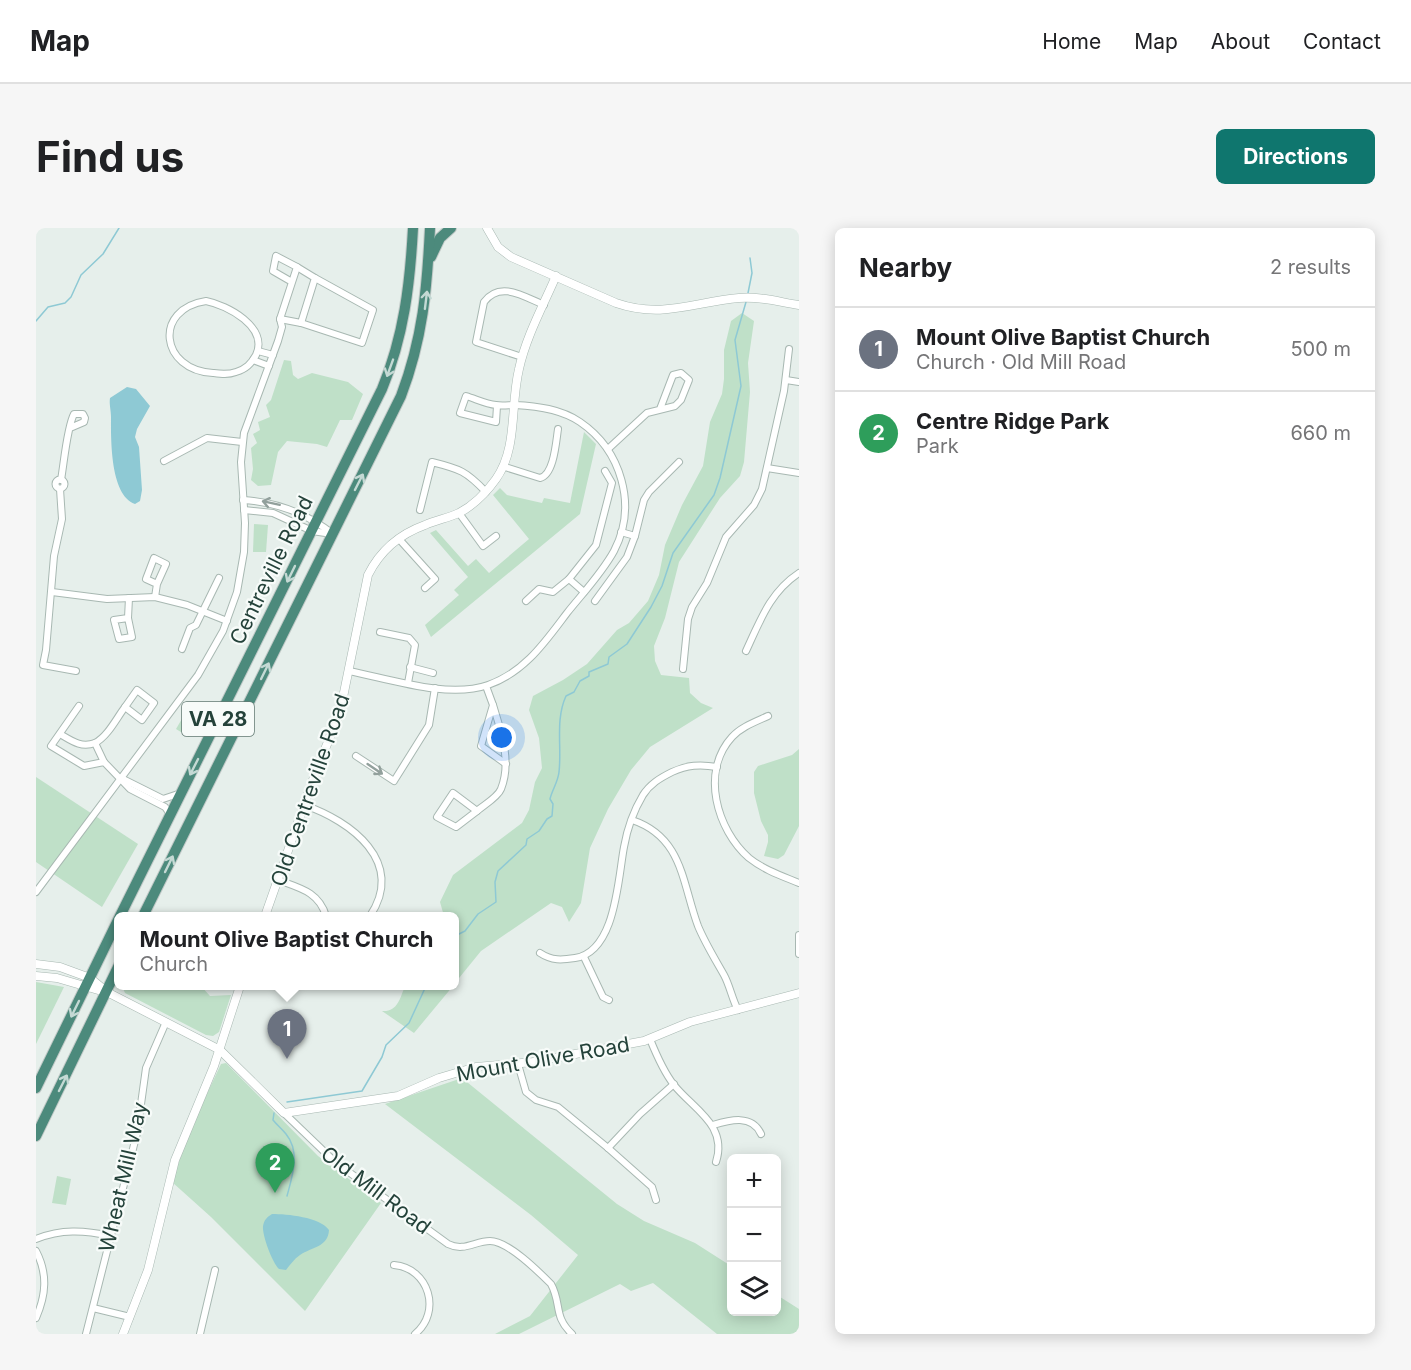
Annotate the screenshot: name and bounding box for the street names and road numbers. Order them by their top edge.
street label: Centreville Road [224,492,318,648]
street label: Old Centreville Road [265,690,355,890]
road number: VA 28 [182,702,254,736]
street label: Mount Olive Road [454,1031,632,1087]
street label: Wheat Mill Way [94,1099,152,1254]
street label: Old Mill Road [316,1141,436,1239]

